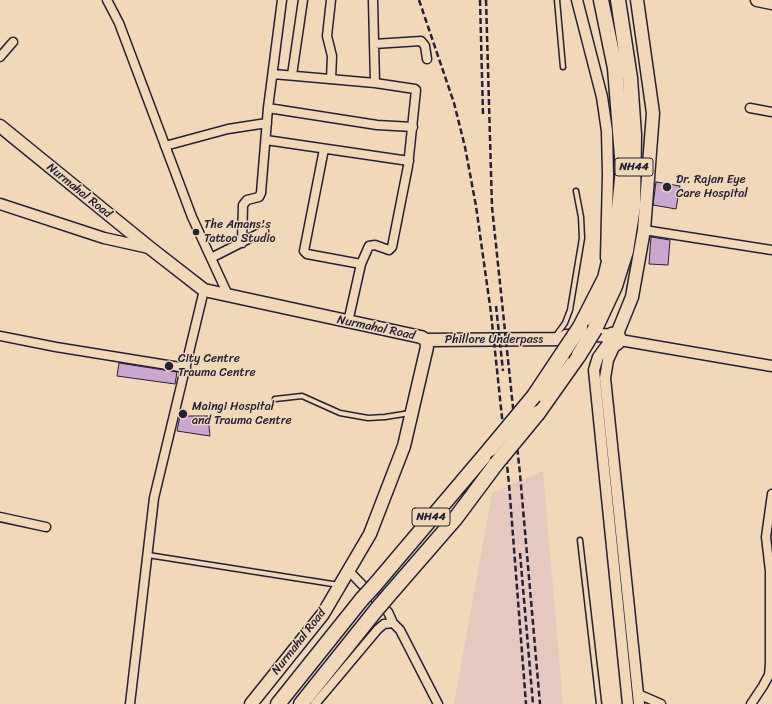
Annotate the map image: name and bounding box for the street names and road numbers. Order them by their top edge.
road number: NH44 [615,158,653,176]
street label: Nurmahal Road [44,160,114,222]
street label: Nurmahal Road [336,313,416,343]
street label: Phillore Underpass [445,333,543,347]
road number: NH44 [412,508,450,526]
street label: Nurmahal Road [269,606,329,678]

